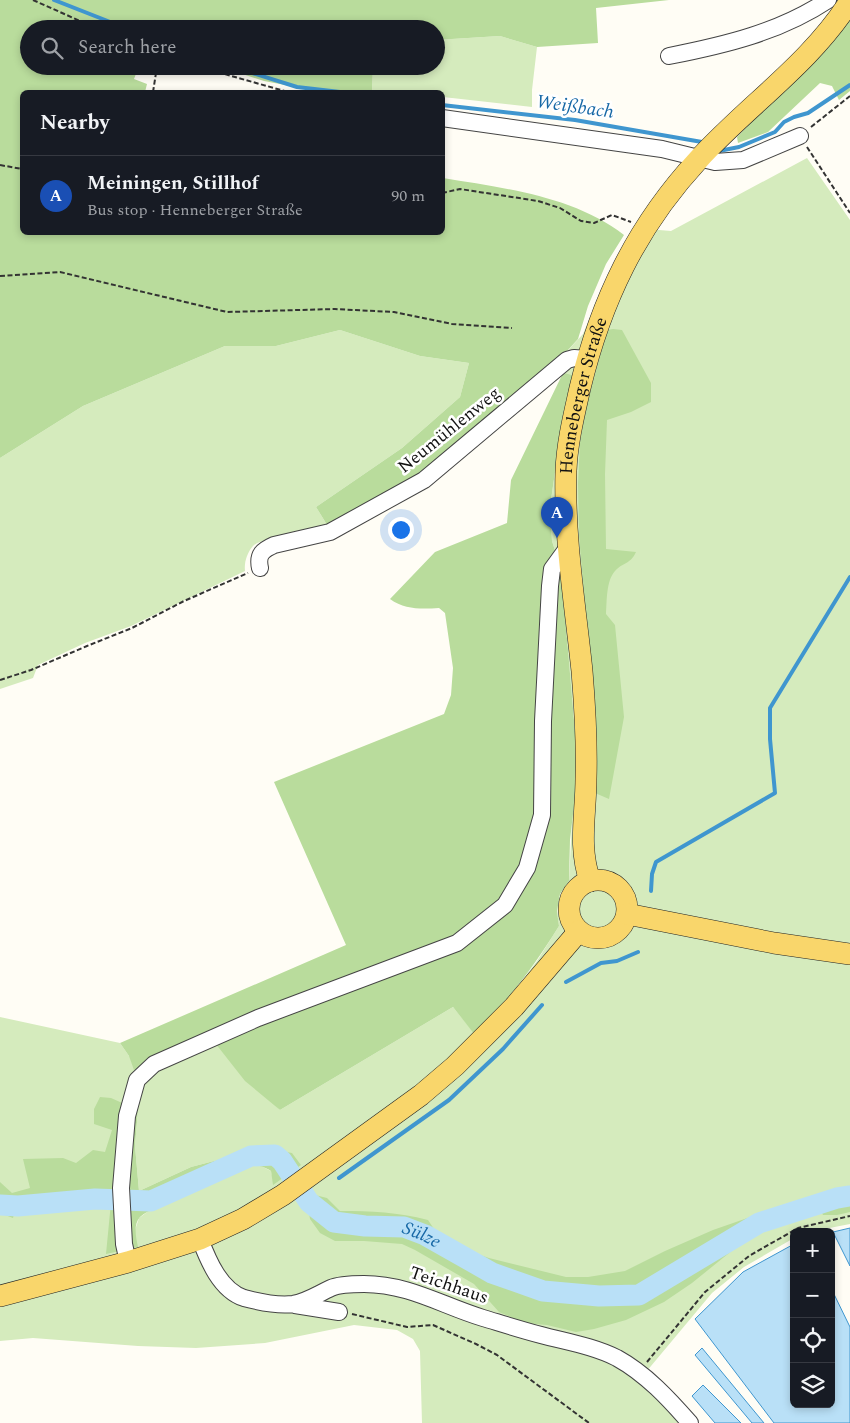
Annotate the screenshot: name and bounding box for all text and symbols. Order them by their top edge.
search box [20,20,445,75]
text: Search here [78,33,177,62]
icon: search [38,34,66,62]
water label: Weißbach [534,87,616,127]
text: Nearby [40,107,110,139]
text: Meiningen, Stillhof [87,169,259,198]
text: A [50,184,62,208]
text: 90 m [391,184,425,208]
text: Bus stop · Henneberger Straße [87,198,303,222]
street label: Henneberger Straße [552,313,614,475]
street label: Neumühlenweg [392,380,506,480]
pin: A [541,497,573,538]
your location [388,517,414,543]
water label: Sülze [398,1213,447,1256]
map controls [790,1228,835,1408]
button: + [790,1228,835,1273]
street label: Teichhaus [406,1259,492,1311]
button: − [790,1273,835,1318]
button: locate [790,1318,835,1363]
button: layers [790,1363,835,1408]

